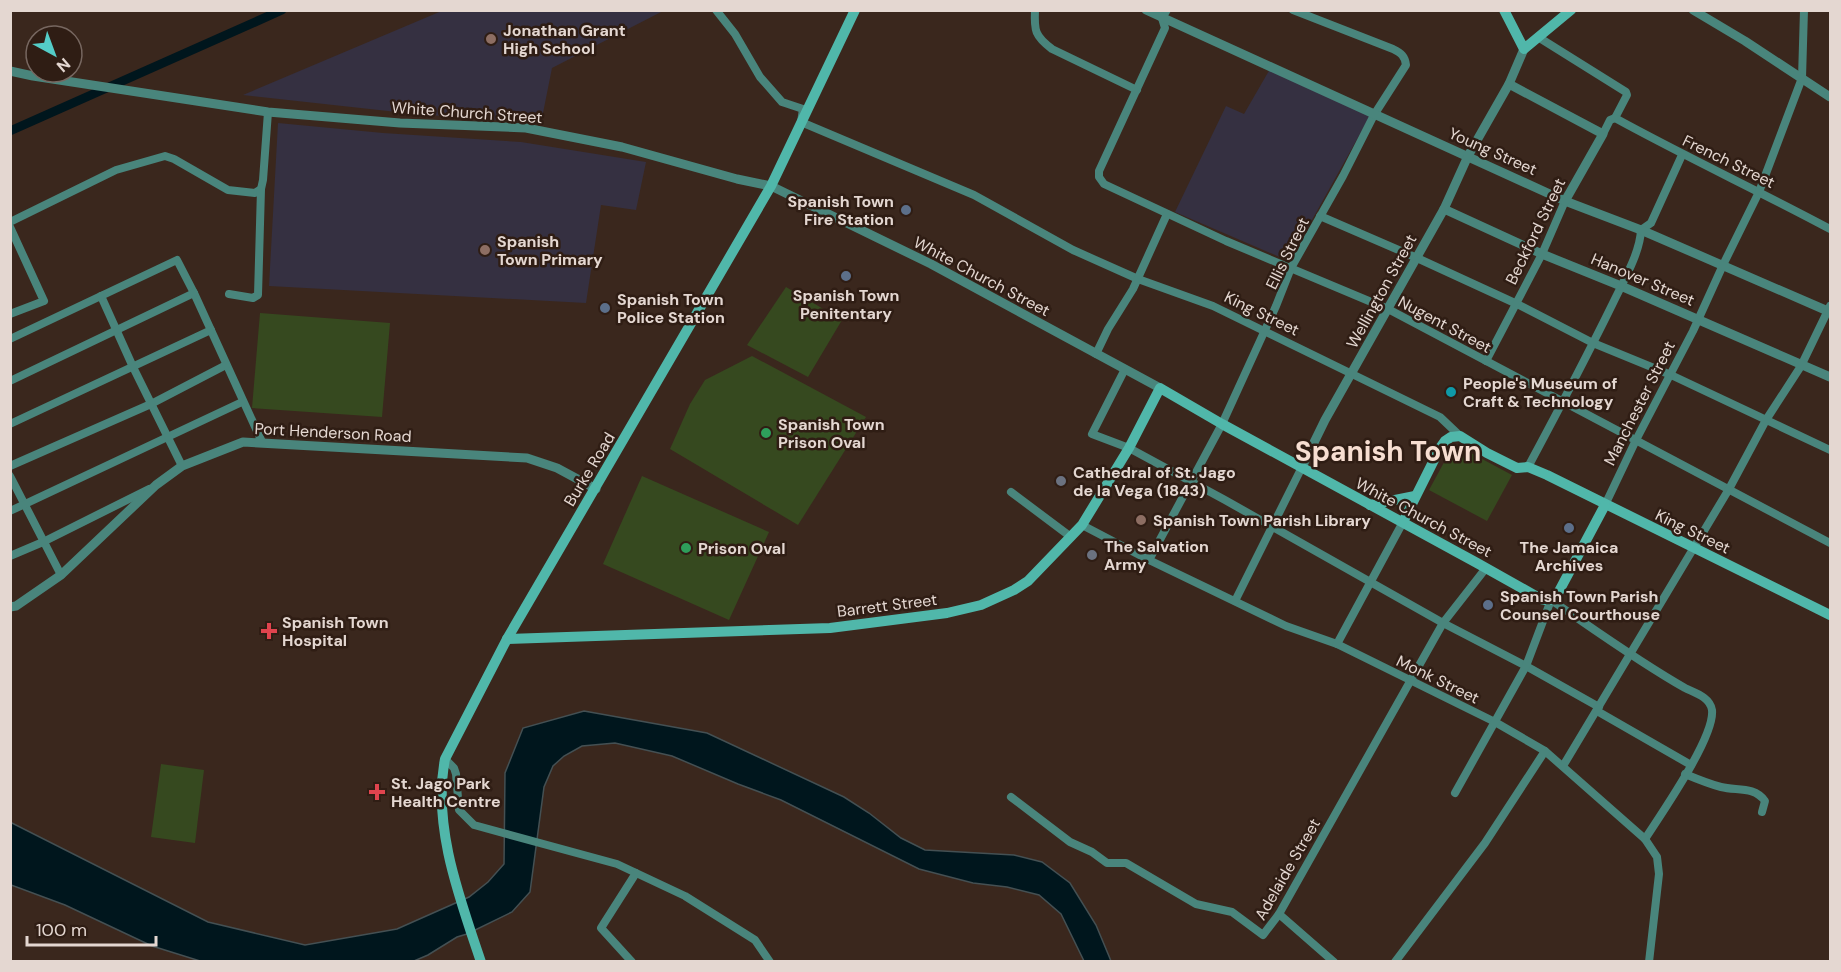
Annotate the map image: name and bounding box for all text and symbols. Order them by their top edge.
place label: Jonathan Grant High School [503,20,626,59]
north arrow [24,24,84,84]
marker: Jonathan Grant High School [484,32,498,46]
text: N [52,53,75,77]
street label: White Church Street [391,97,543,128]
street label: Young Street [1445,123,1540,180]
street label: French Street [1679,130,1779,193]
street label: Beckford Street [1501,175,1570,288]
place label: Spanish Town Fire Station [787,191,894,230]
marker: Spanish Town Fire Station [899,203,913,217]
street label: Ellis Street [1261,214,1314,293]
place label: Spanish Town Primary [497,231,603,270]
street label: Wellington Street [1341,231,1421,352]
street label: White Church Street [910,232,1054,321]
marker: Spanish Town Primary [478,243,492,257]
street label: Hanover Street [1588,248,1698,311]
marker: Spanish Town Penitentary [839,269,853,283]
place label: Spanish Town Penitentary [793,285,899,324]
street label: King Street [1221,286,1303,341]
place label: Spanish Town Police Station [617,289,725,328]
street label: Nugent Street [1394,291,1495,358]
marker: Spanish Town Police Station [598,301,612,315]
street label: Manchester Street [1599,337,1680,469]
place label: People's Museum of Craft & Technology [1463,373,1617,412]
marker: People's Museum of Craft & Technology [1444,385,1458,399]
place label: Spanish Town Prison Oval [778,414,885,453]
street label: Port Henderson Road [254,418,412,447]
marker: Spanish Town Prison Oval [759,426,773,440]
street label: Burke Road [559,428,620,510]
district label: Spanish Town [1295,433,1481,470]
place label: Cathedral of St. Jago de la Vega (1843) [1073,462,1236,501]
street label: White Church Street [1352,473,1496,562]
marker: Cathedral of St. Jago de la Vega (1843) [1054,474,1068,488]
street label: King Street [1652,504,1734,559]
place label: Spanish Town Parish Library [1153,510,1371,531]
marker: Spanish Town Parish Library [1134,513,1148,527]
marker: The Jamaica Archives [1562,521,1576,535]
place label: The Salvation Army [1104,536,1209,575]
place label: The Jamaica Archives [1520,537,1618,576]
place label: Prison Oval [698,538,785,559]
marker: Prison Oval [679,541,693,555]
marker: The Salvation Army [1085,548,1099,562]
place label: Spanish Town Parish Counsel Courthouse [1500,586,1660,625]
street label: Barrett Street [836,589,938,622]
marker: Spanish Town Parish Counsel Courthouse [1481,598,1495,612]
place label: Spanish Town Hospital [282,612,389,651]
marker: Spanish Town Hospital [260,622,278,640]
street label: Monk Street [1393,650,1483,709]
place label: St. Jago Park Health Centre [391,773,501,812]
marker: St. Jago Park Health Centre [368,783,386,801]
street label: Adelaide Street [1250,815,1325,924]
scale bar [27,909,156,947]
text: 100 m [36,918,87,942]

